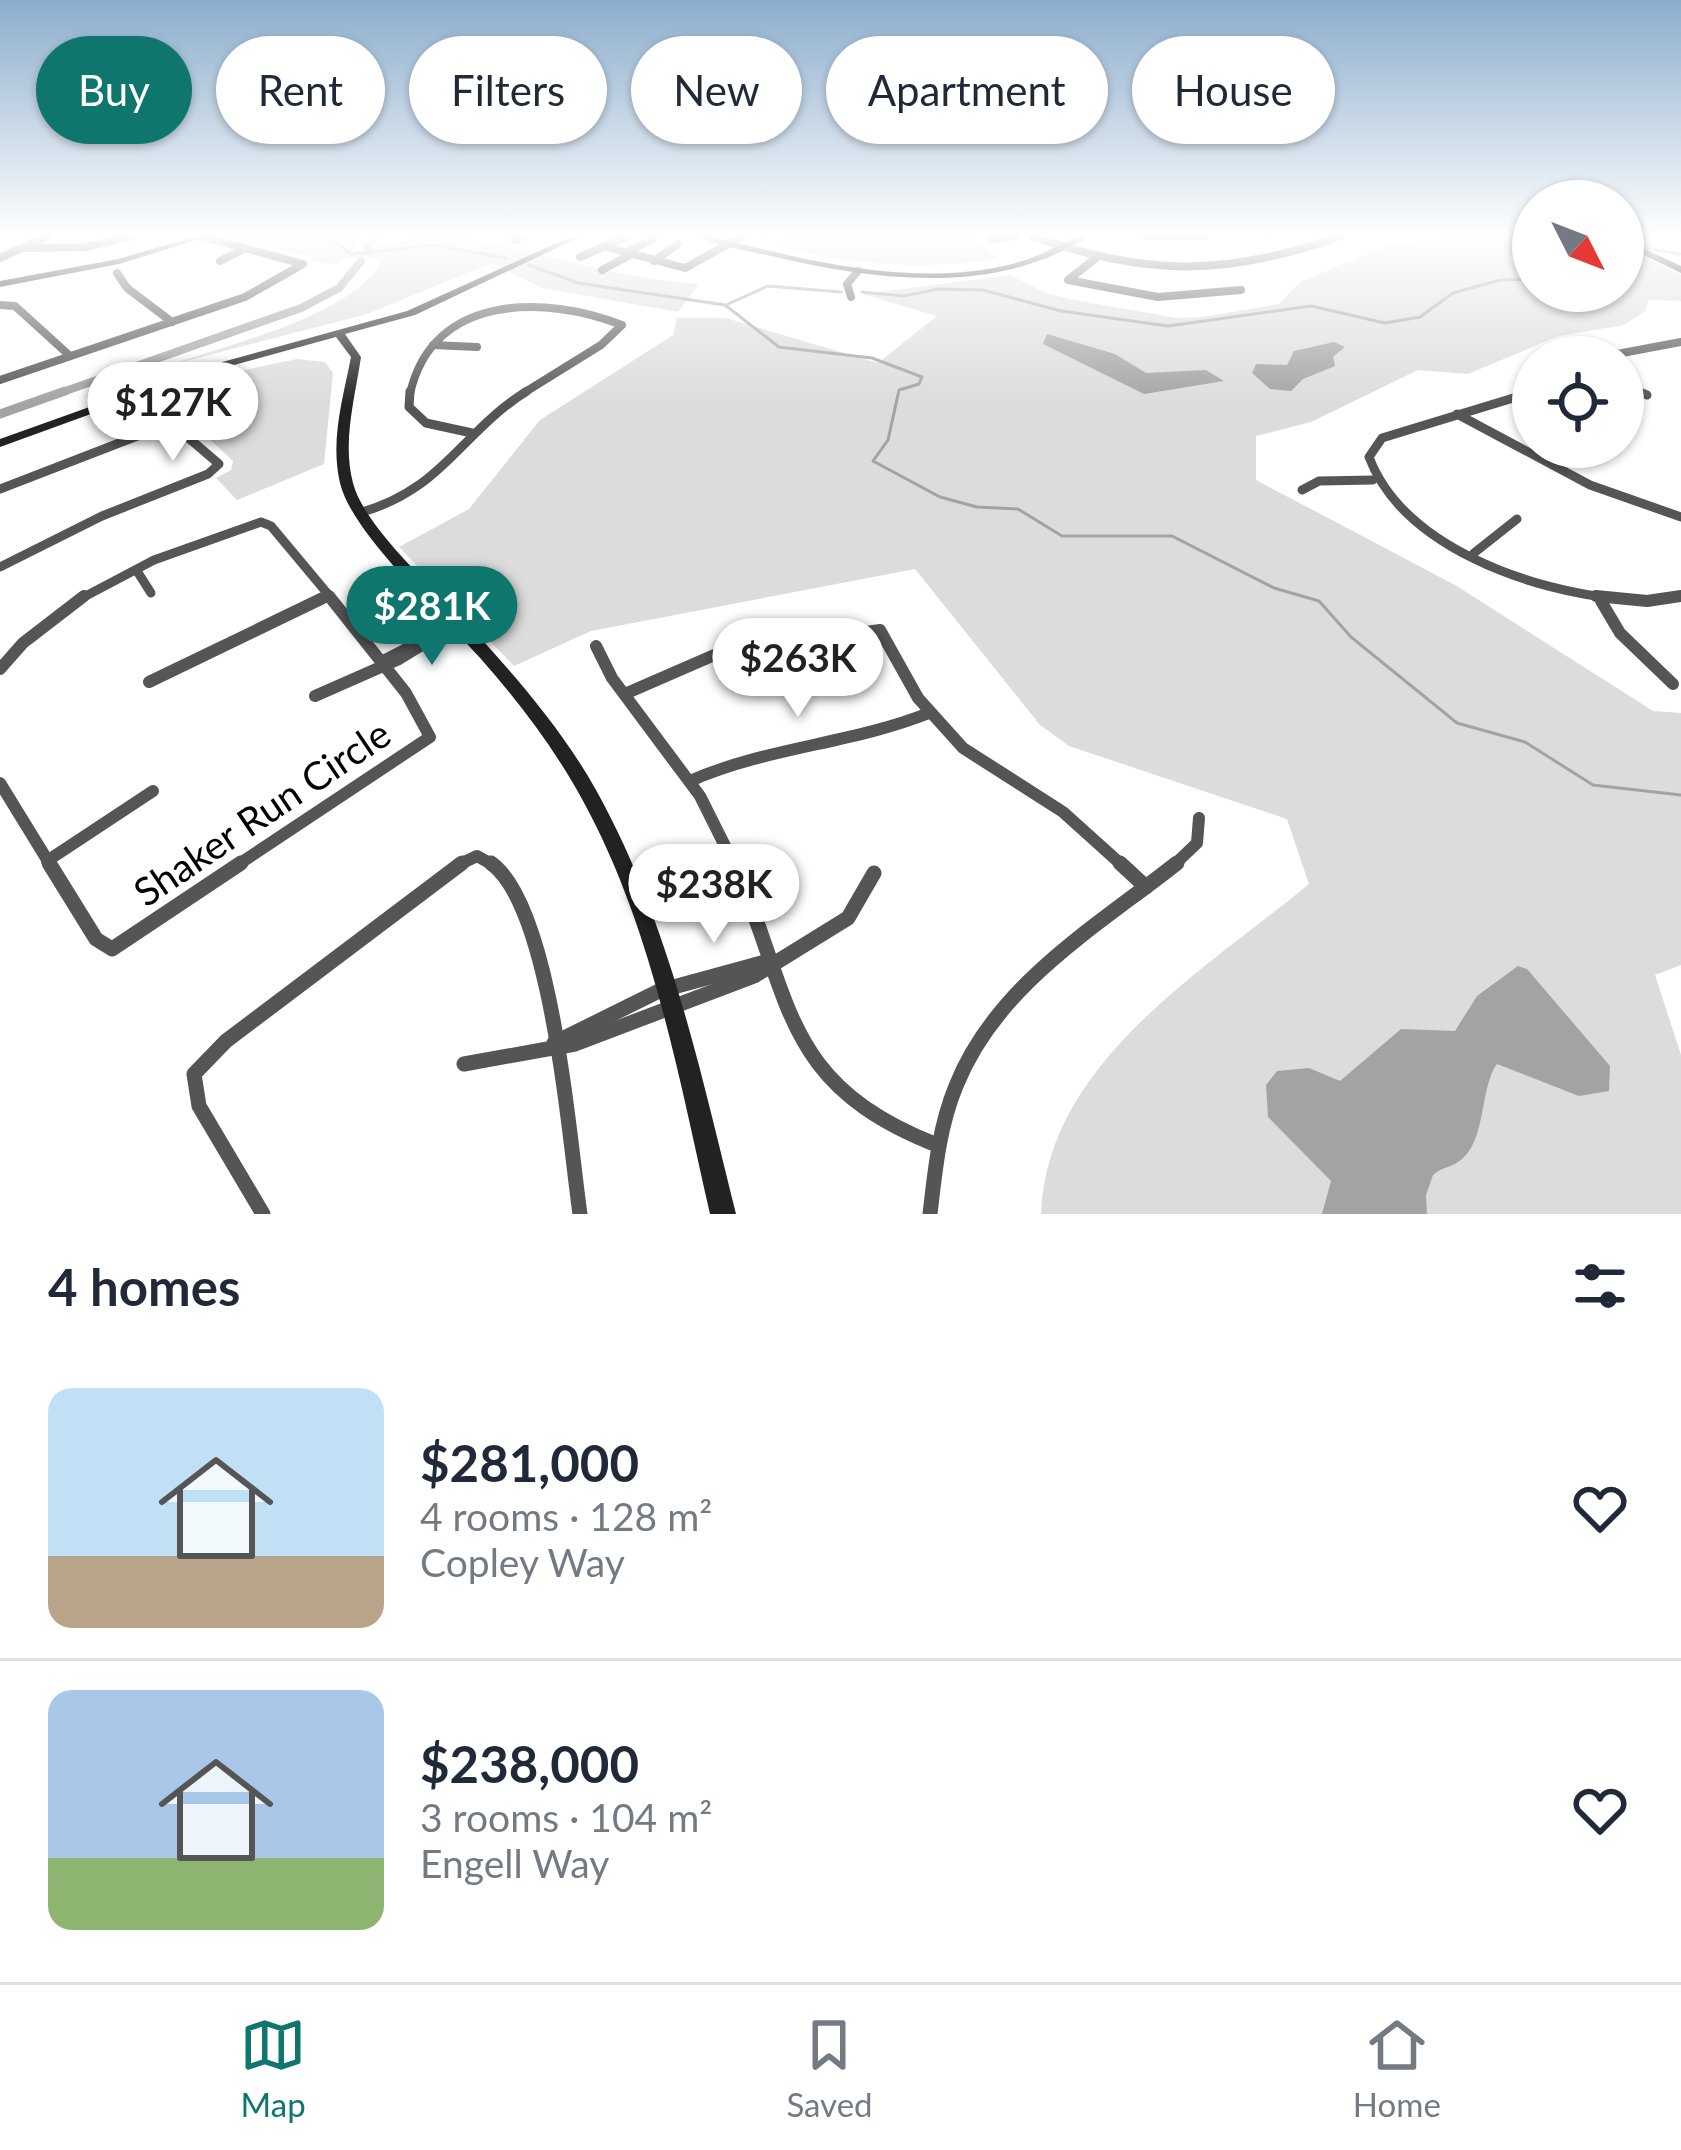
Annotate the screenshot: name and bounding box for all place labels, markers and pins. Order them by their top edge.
pin: $127K [89,362,257,464]
pin: $281K [348,566,516,668]
pin: $263K [714,618,882,720]
pin: $238K [630,844,798,946]

